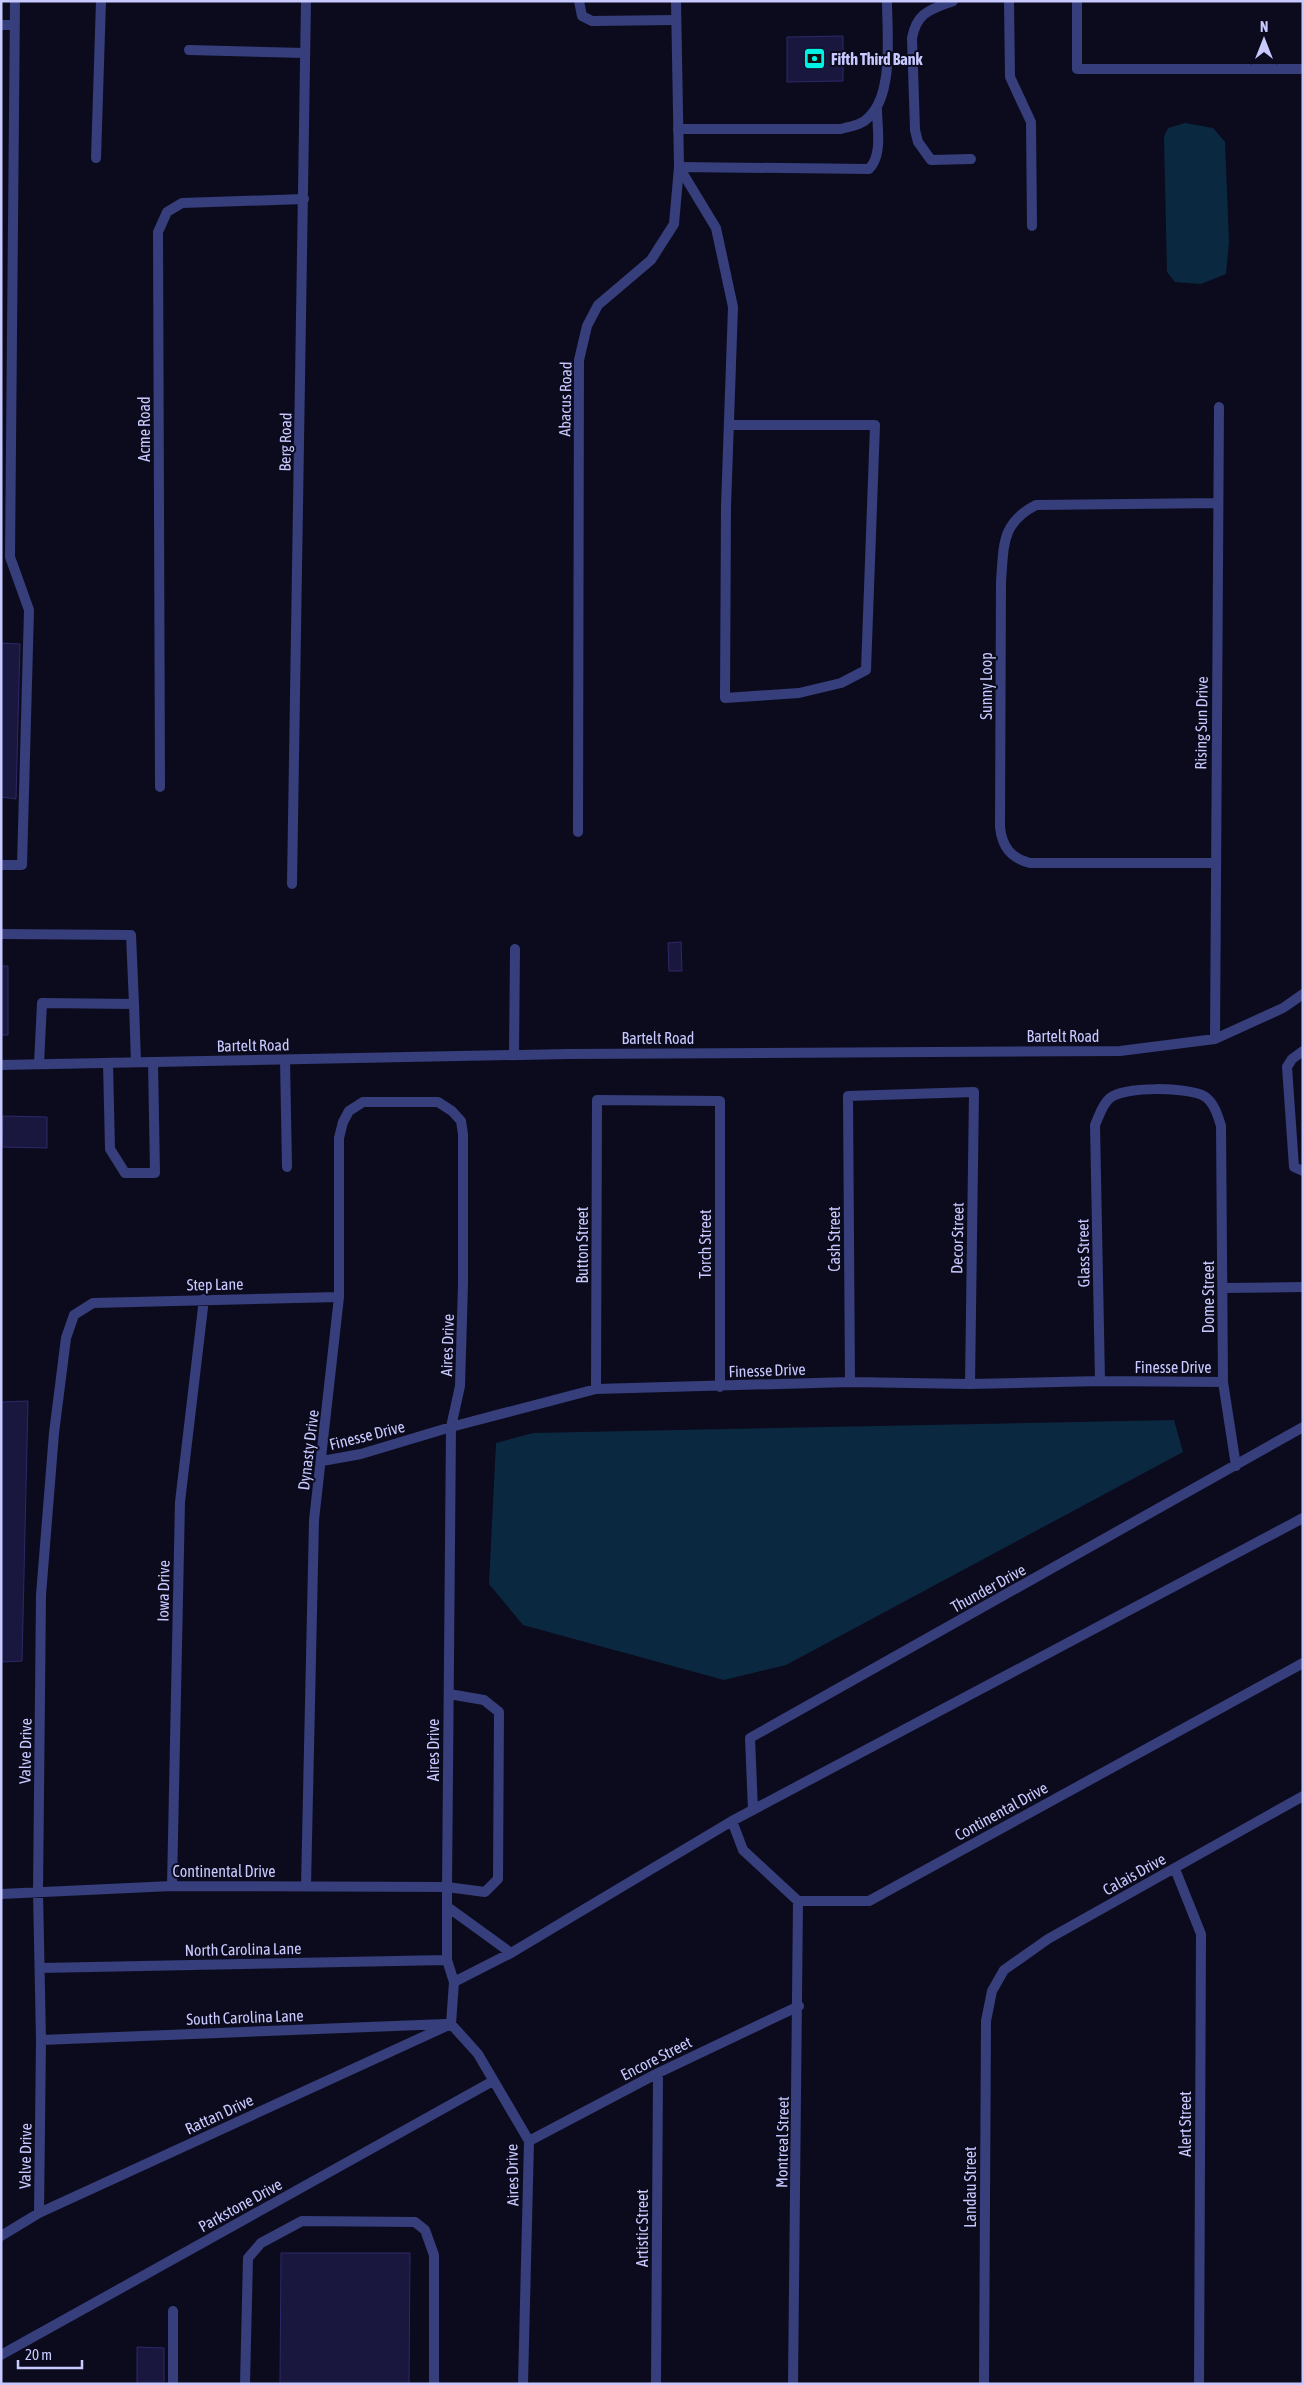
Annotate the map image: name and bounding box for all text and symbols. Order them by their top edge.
north arrow [1239,15,1289,65]
text: N [1260,19,1268,35]
bank icon: Fifth Third Bank [803,47,827,71]
place label: Fifth Third Bank [831,50,924,68]
street label: Abacus Road [555,361,575,437]
street label: Acme Road [135,396,153,462]
street label: Berg Road [275,412,296,472]
street label: Sunny Loop [977,652,996,720]
street label: Rising Sun Drive [1191,676,1212,770]
street label: Bartelt Road [1027,1027,1099,1045]
street label: Bartelt Road [622,1029,694,1047]
street label: Bartelt Road [216,1035,290,1055]
street label: Decor Street [947,1202,967,1274]
street label: Button Street [573,1206,591,1283]
street label: Cash Street [825,1206,843,1272]
street label: Torch Street [696,1209,714,1279]
street label: Glass Street [1073,1218,1093,1288]
street label: Dome Street [1199,1260,1217,1333]
street label: Step Lane [186,1275,244,1294]
street label: Aires Drive [437,1314,457,1376]
street label: Finesse Drive [1135,1358,1211,1376]
street label: Finesse Drive [728,1360,806,1380]
street label: Dynasty Drive [294,1409,323,1491]
street label: Finesse Drive [327,1417,407,1453]
street label: Iowa Drive [153,1560,173,1622]
street label: Thunder Drive [947,1560,1029,1616]
street label: Valve Drive [15,1718,35,1784]
street label: Aires Drive [424,1719,442,1781]
street label: Continental Drive [952,1778,1050,1844]
street label: Calais Drive [1100,1849,1168,1899]
street label: Continental Drive [172,1862,276,1880]
street label: North Carolina Lane [184,1939,302,1959]
street label: South Carolina Lane [186,2006,304,2028]
street label: Encore Street [617,2032,695,2084]
street label: Rattan Drive [182,2090,256,2138]
street label: Alert Street [1176,2091,1194,2157]
street label: Montreal Street [772,2096,792,2188]
street label: Valve Drive [15,2123,35,2189]
street label: Aires Drive [502,2144,522,2206]
street label: Landau Street [961,2146,979,2228]
street label: Parkstone Drive [195,2175,285,2235]
street label: Artistic Street [633,2189,651,2267]
scale bar [18,2338,81,2370]
text: 20 m [25,2346,52,2363]

